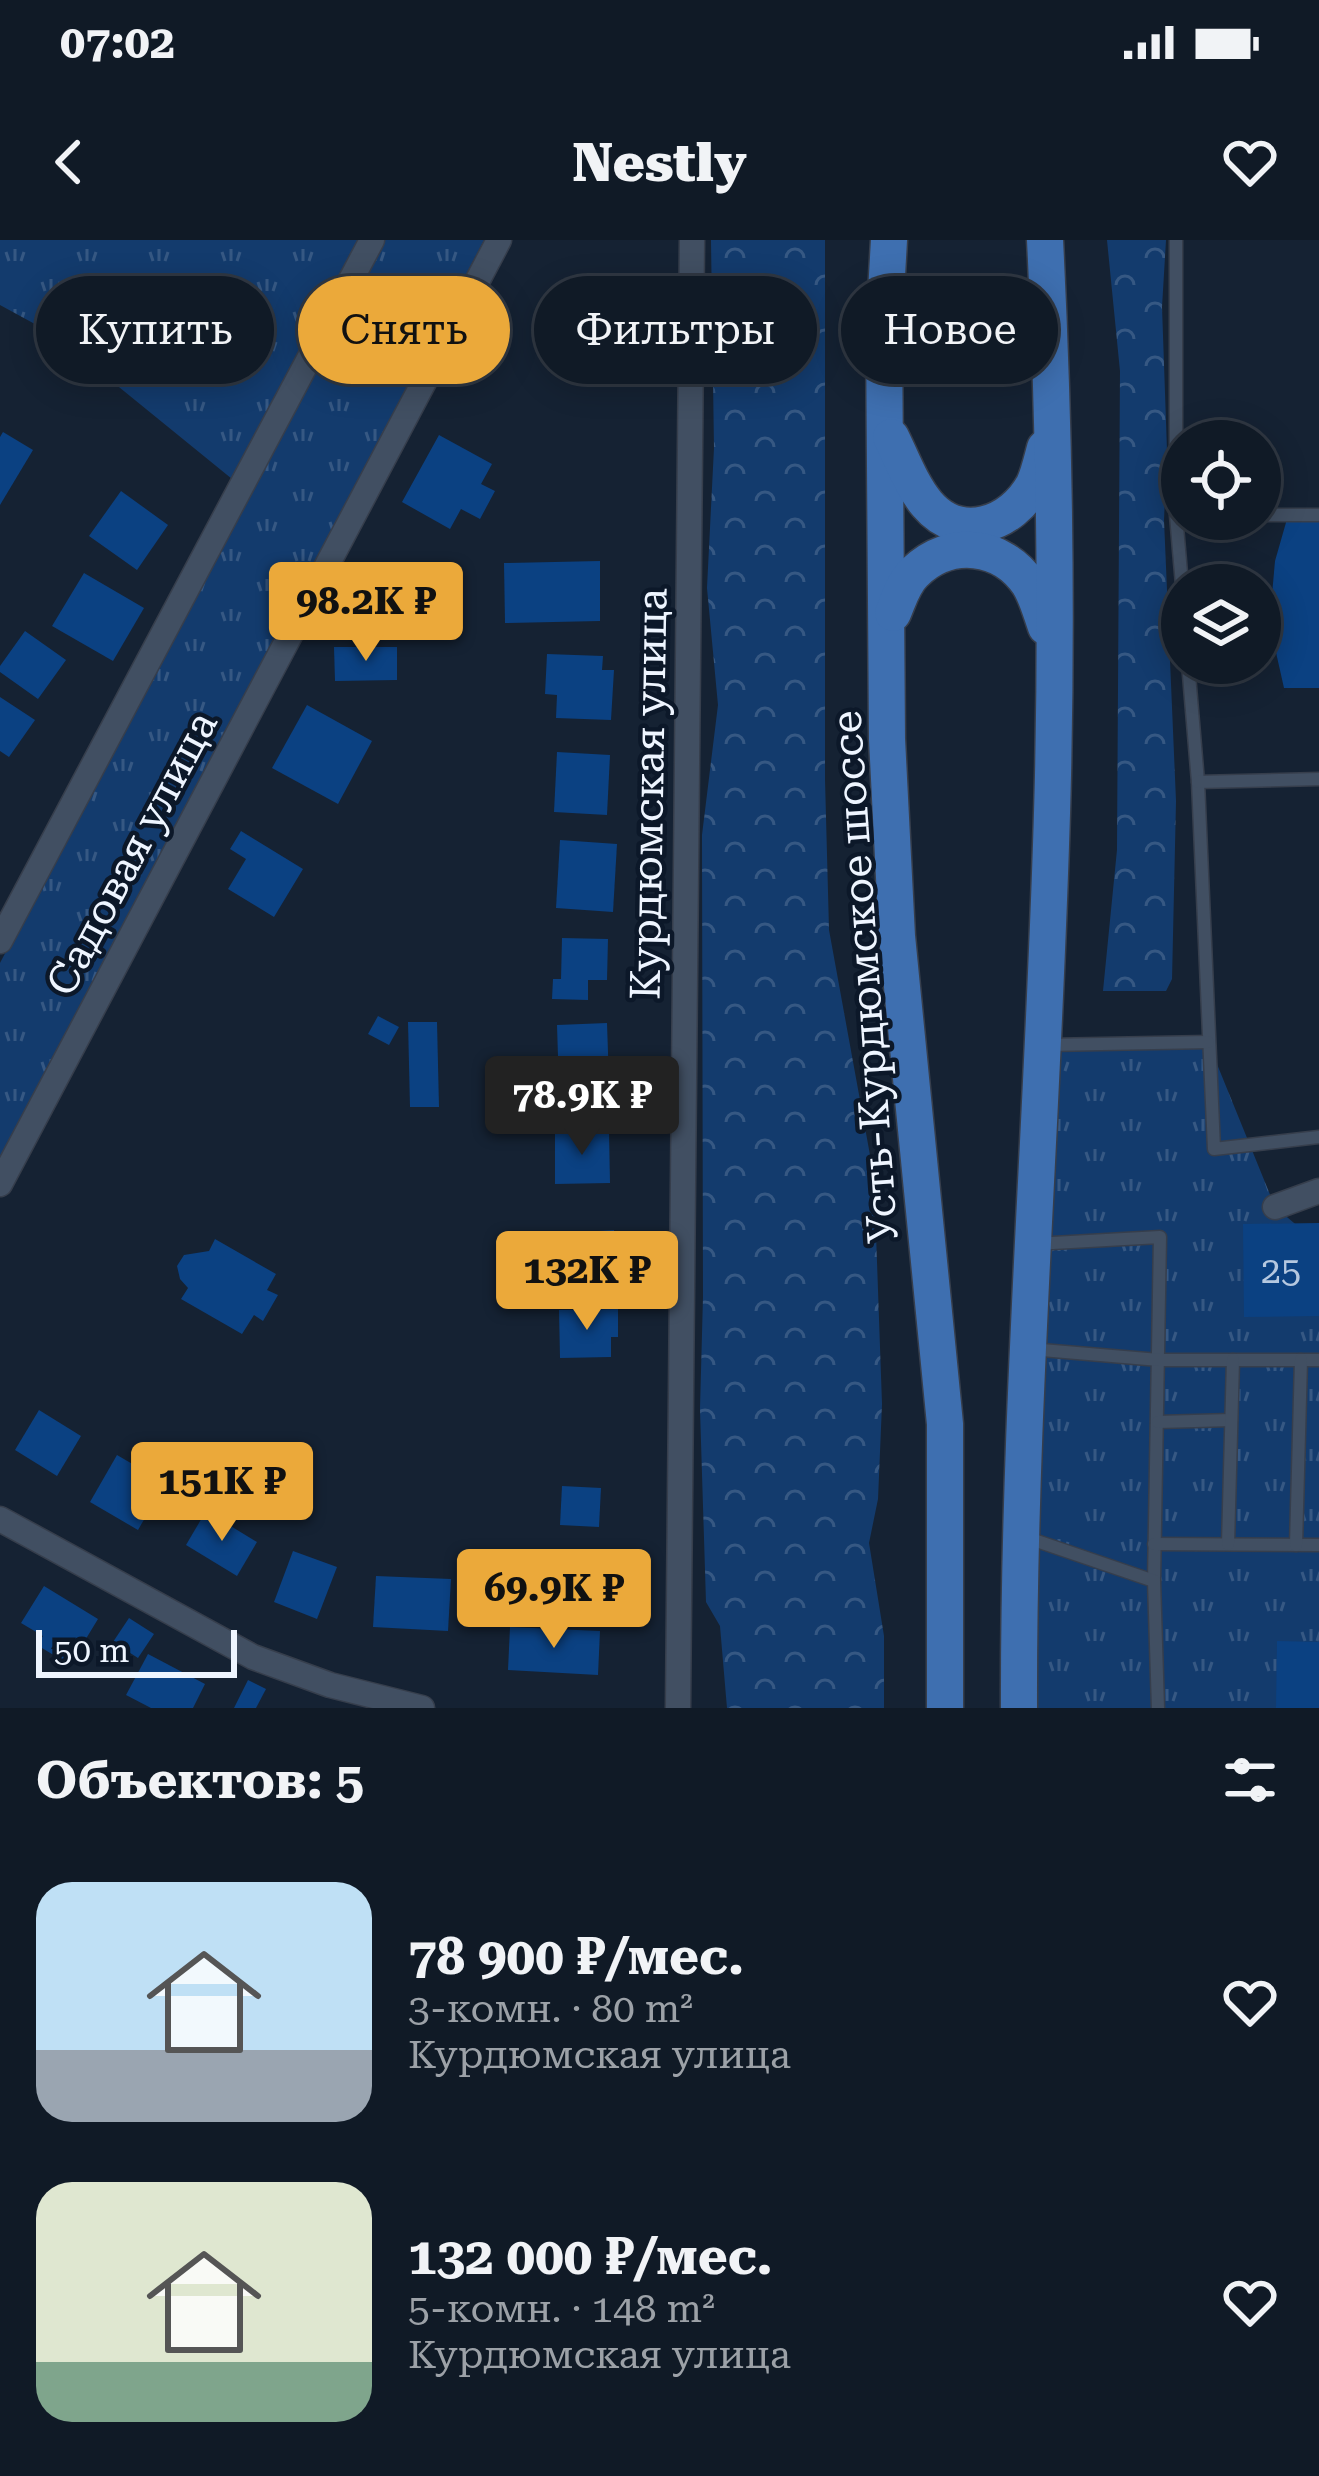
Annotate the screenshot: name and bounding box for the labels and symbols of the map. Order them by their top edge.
pin: 98.2K ₽ [255,562,477,664]
street label: Курдюмская улица [620,587,677,1001]
street label: Садовая улица [36,703,227,1004]
street label: Усть-Курдюмское шоссе [821,709,908,1245]
pin: 78.9K ₽ [471,1056,693,1158]
pin: 132K ₽ [489,1231,685,1333]
house number: 25 [1261,1250,1301,1292]
pin: 151K ₽ [124,1442,320,1544]
pin: 69.9K ₽ [443,1549,665,1651]
scale bar [36,1624,237,1677]

